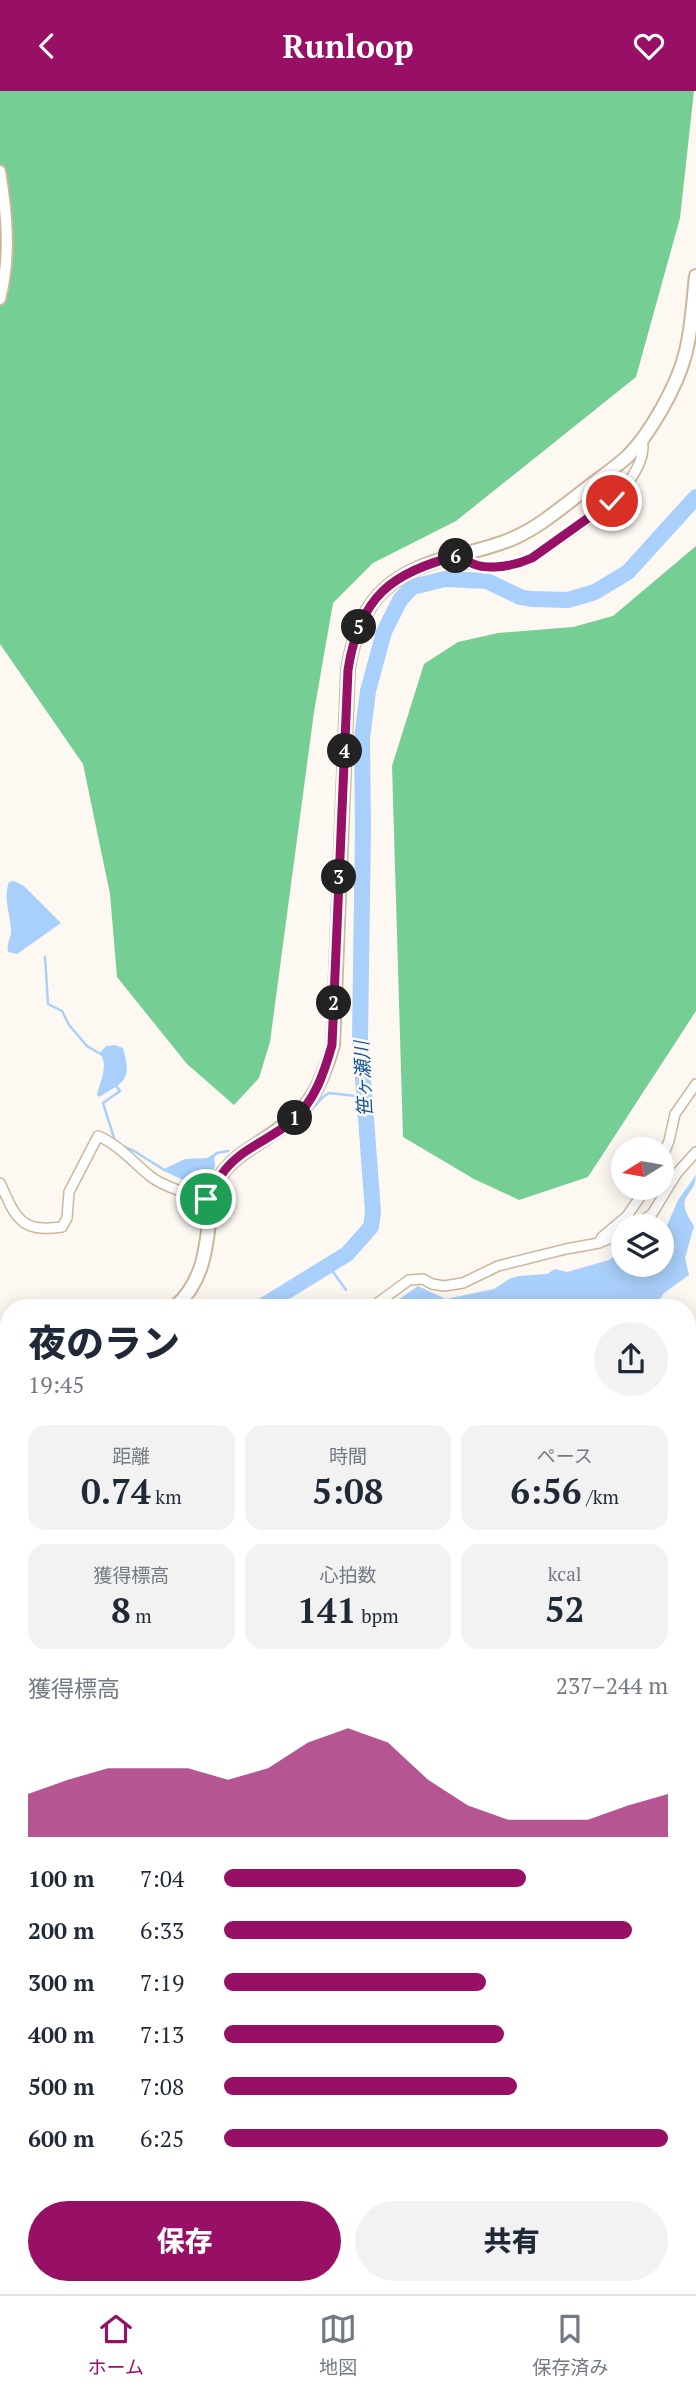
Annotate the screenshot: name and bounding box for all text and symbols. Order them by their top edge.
text: Runloop [283,25,413,67]
icon: back [28,27,66,65]
icon: heart [630,27,668,65]
pin [582,471,642,531]
icon: check [593,482,631,520]
pin: 6 [438,539,474,573]
text: 6 [450,543,461,568]
pin: 5 [342,609,376,645]
text: 5 [353,614,364,639]
pin: 4 [328,733,362,769]
text: 4 [339,738,350,763]
pin: 3 [322,859,356,895]
text: 3 [333,864,344,889]
pin: 2 [316,985,352,1021]
text: 2 [328,990,339,1015]
water label: 笹ヶ瀬川 [348,1038,377,1118]
pin: 1 [278,1101,312,1135]
text: 1 [289,1105,300,1130]
north arrow [611,1137,674,1201]
map controls [611,1137,674,1277]
pin [176,1169,236,1229]
icon: arrive [187,1180,225,1218]
button: layers [611,1214,674,1277]
text: 夜のラン [28,1318,180,1368]
button: share [594,1322,668,1396]
text: 19:45 [28,1369,85,1400]
text: 距離 [112,1443,150,1468]
text: 時間 [329,1443,367,1468]
text: ペース [537,1443,593,1468]
text: 0.74 [81,1468,151,1514]
text: 5:08 [312,1468,384,1514]
text: 6:56 [510,1468,582,1514]
text: km [151,1484,182,1509]
text: /km [582,1484,619,1509]
text: kcal [548,1561,582,1586]
text: 獲得標高 [93,1562,169,1587]
text: 心拍数 [319,1562,377,1587]
text: 52 [545,1586,584,1632]
text: 8 [111,1587,131,1633]
text: 141 [297,1587,357,1633]
text: m [131,1603,152,1628]
text: bpm [357,1603,399,1628]
text: 237–244 m [556,1670,668,1701]
text: 獲得標高 [28,1673,120,1704]
text: 100 m [28,1863,94,1894]
text: 7:04 [140,1863,184,1894]
text: 200 m [28,1915,94,1946]
text: 6:33 [140,1915,184,1946]
text: 300 m [28,1967,94,1998]
text: 7:19 [140,1967,184,1998]
text: 400 m [28,2019,94,2050]
text: 7:13 [140,2019,184,2050]
text: 500 m [28,2071,94,2102]
text: 7:08 [140,2071,184,2102]
text: 600 m [28,2123,94,2154]
text: 6:25 [140,2123,184,2154]
button: 保存 [28,2201,341,2281]
button: 共有 [355,2201,668,2281]
tab: ホーム [88,2310,144,2379]
tab: 地図 [319,2310,357,2379]
tab: 保存済み [532,2310,608,2379]

